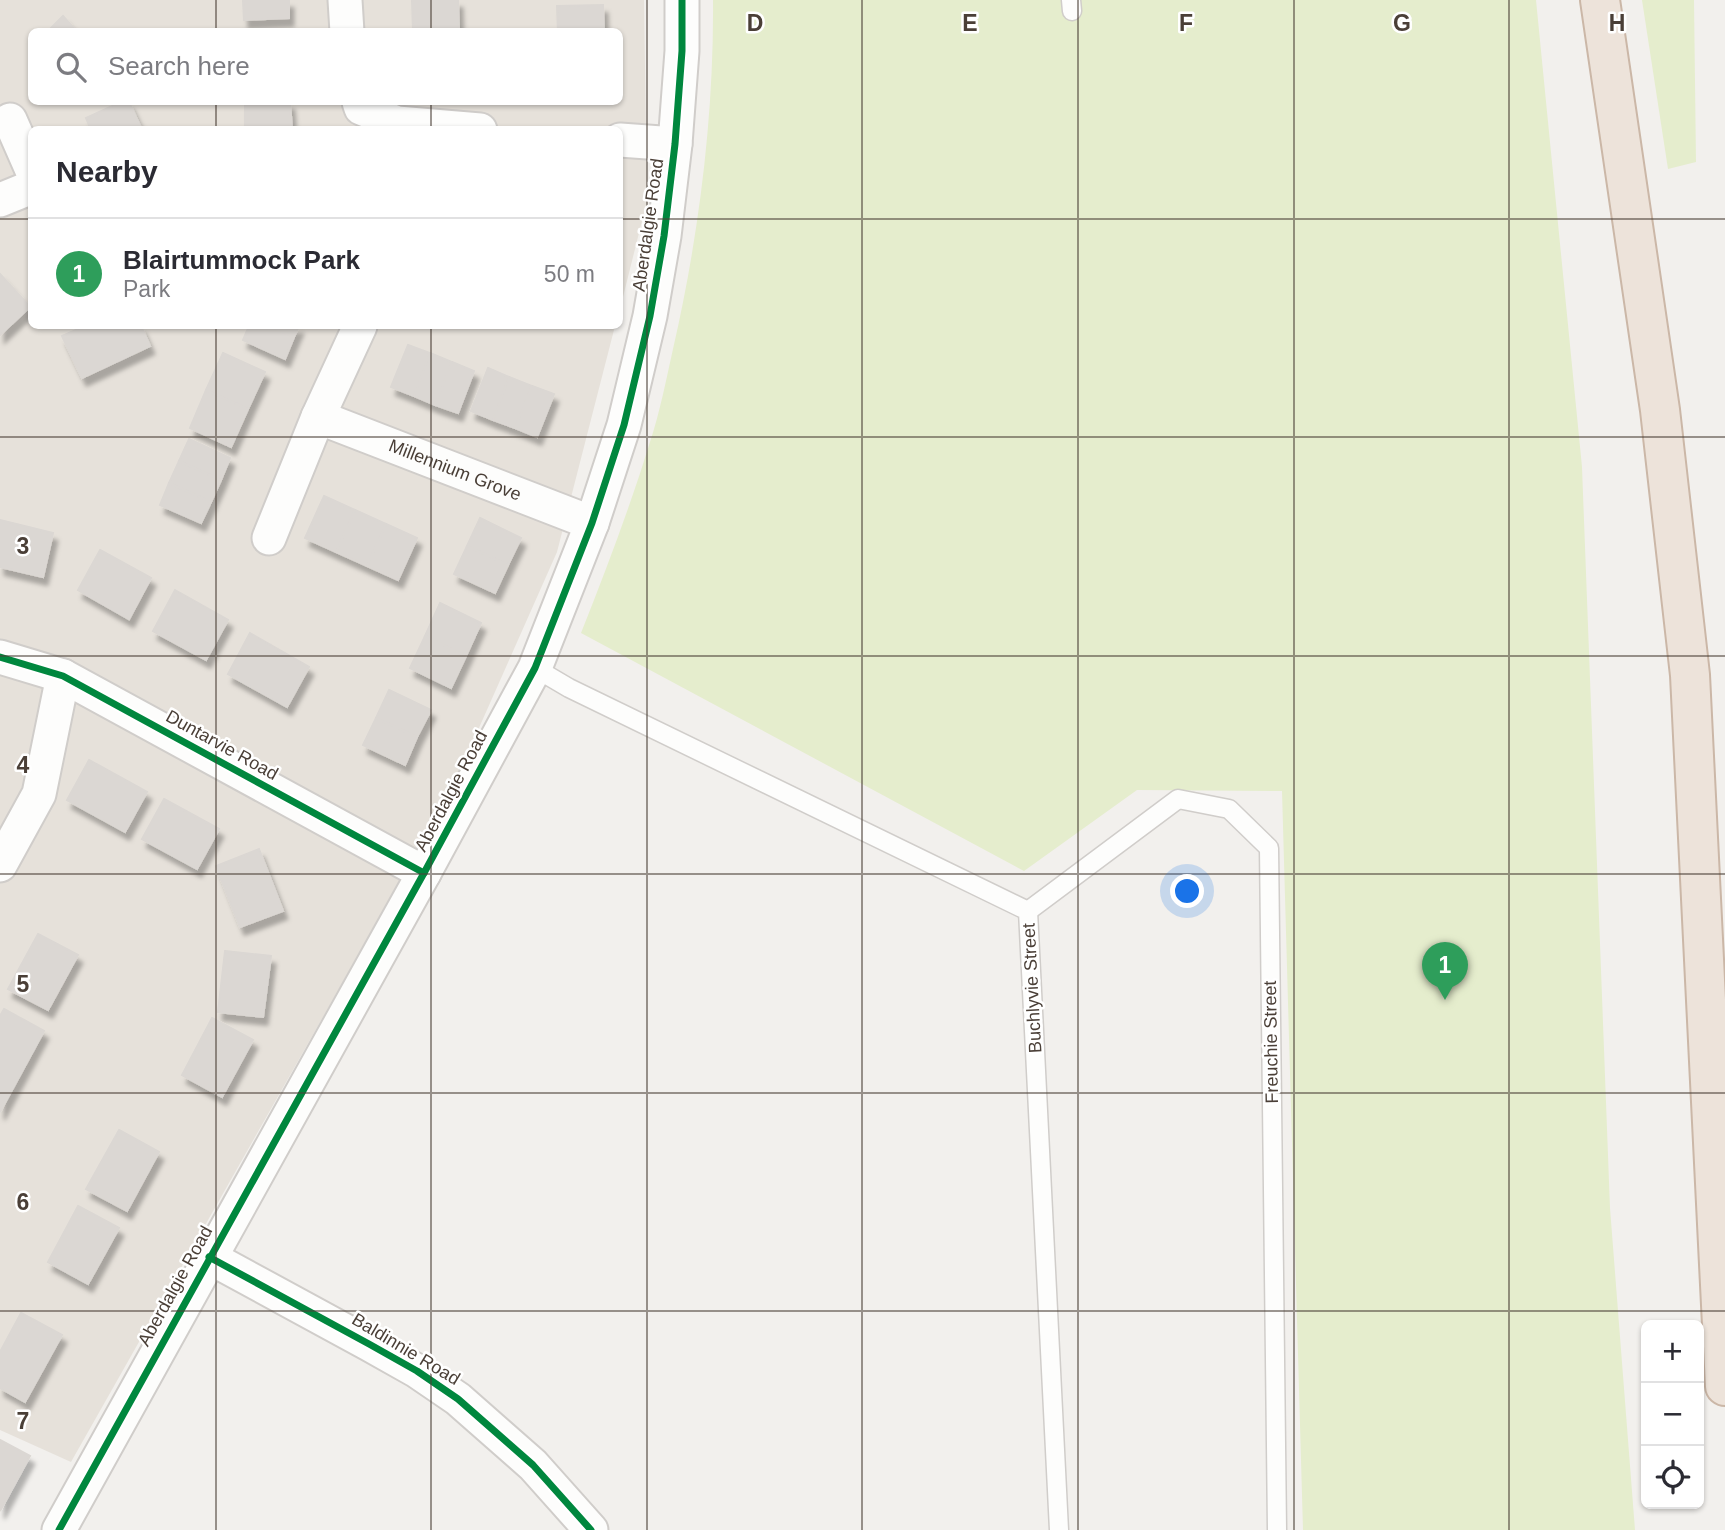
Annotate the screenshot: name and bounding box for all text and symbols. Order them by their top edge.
text: D [747,10,763,36]
text: E [962,10,978,36]
text: F [1179,10,1193,36]
text: G [1393,10,1411,36]
text: H [1609,10,1625,36]
search box [28,28,623,105]
icon: search [52,48,90,86]
text: Search here [108,51,250,81]
text: Nearby [56,155,158,188]
street label: Aberdalgie Road [629,157,667,293]
text: Blairtummock Park [123,245,360,275]
text: 1 [73,261,85,287]
text: 50 m [544,261,595,287]
text: Park [123,276,170,302]
street label: Millennium Grove [386,435,524,505]
text: 3 [17,533,29,559]
street label: Duntarvie Road [162,706,282,784]
street label: Aberdalgie Road [411,727,491,855]
text: 4 [17,752,30,778]
your location [1170,874,1204,908]
street label: Buchlyvie Street [1019,923,1045,1053]
pin: 1 [1422,942,1468,1000]
text: 5 [17,971,30,997]
street label: Freuchie Street [1260,980,1282,1104]
text: 6 [17,1189,29,1215]
street label: Aberdalgie Road [134,1223,216,1349]
street label: Baldinnie Road [349,1309,463,1389]
map controls [1641,1320,1704,1509]
button: + [1641,1320,1704,1383]
button: − [1641,1383,1704,1446]
text: 7 [17,1408,29,1434]
button: locate [1641,1446,1704,1509]

